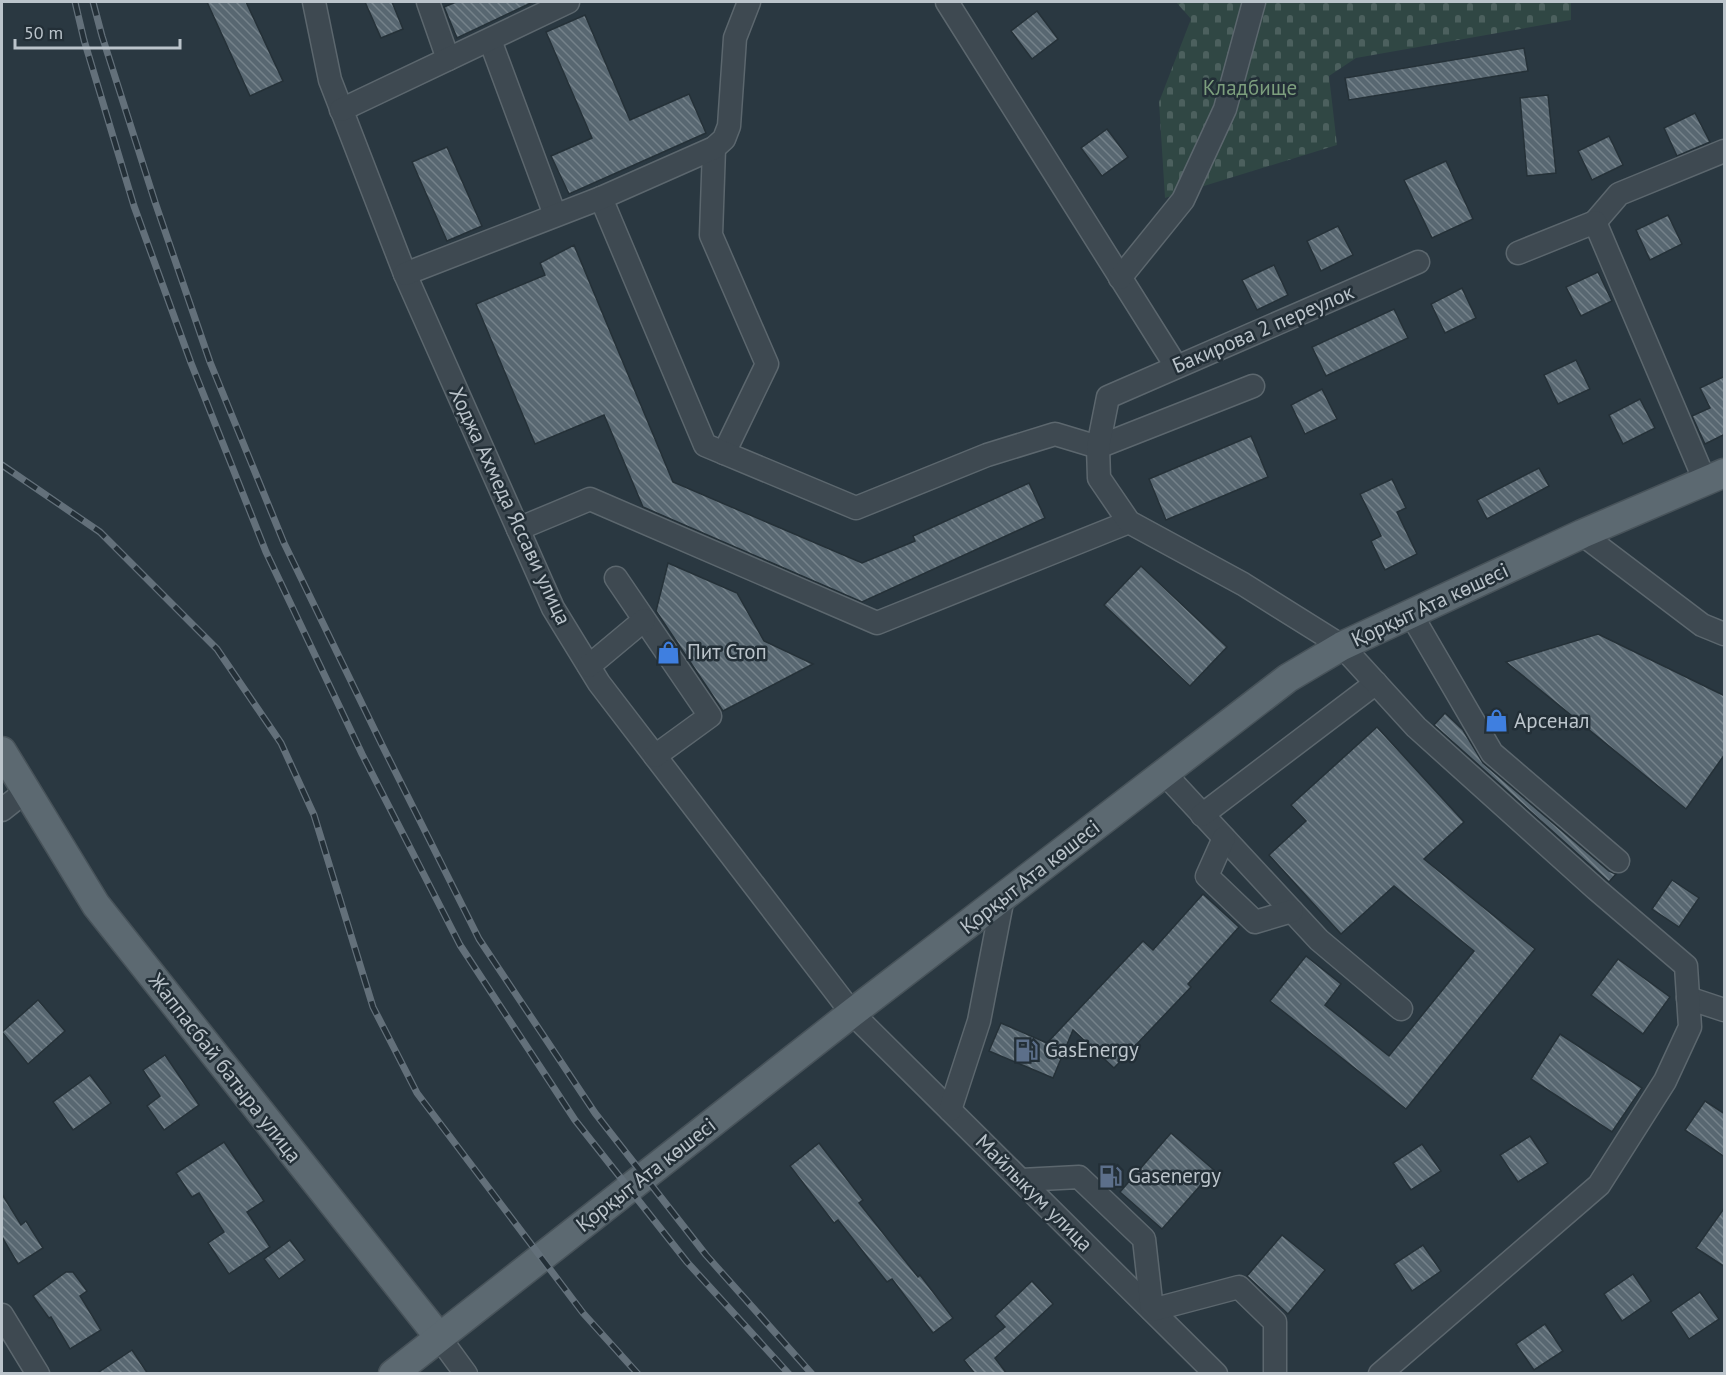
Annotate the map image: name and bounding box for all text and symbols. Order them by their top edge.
scale bar [15,12,180,50]
text: 50 m [24,21,63,44]
park label: Кладбище [1203,74,1297,101]
street label: Бакирова 2 переулок [1168,278,1358,379]
street label: Ходжа Ахмеда Яссави улица [443,383,577,629]
street label: Қорқыт Ата көшесі [1347,556,1513,653]
place label: Пит Стоп [687,638,767,665]
shop icon: Пит Стоп [656,639,682,665]
place label: Арсенал [1514,707,1590,734]
shop icon: Арсенал [1483,708,1509,734]
street label: Қорқыт Ата көшесі [954,814,1105,940]
street label: Жаппасбай батыра улица [142,967,308,1168]
place label: GasEnergy [1045,1036,1139,1063]
fuel station icon: GasEnergy [1014,1037,1040,1063]
street label: Қорқыт Ата көшесі [570,1112,721,1238]
street label: Майлыкум улица [970,1128,1099,1257]
place label: Gasenergy [1128,1162,1221,1189]
fuel station icon: Gasenergy [1097,1163,1123,1189]

